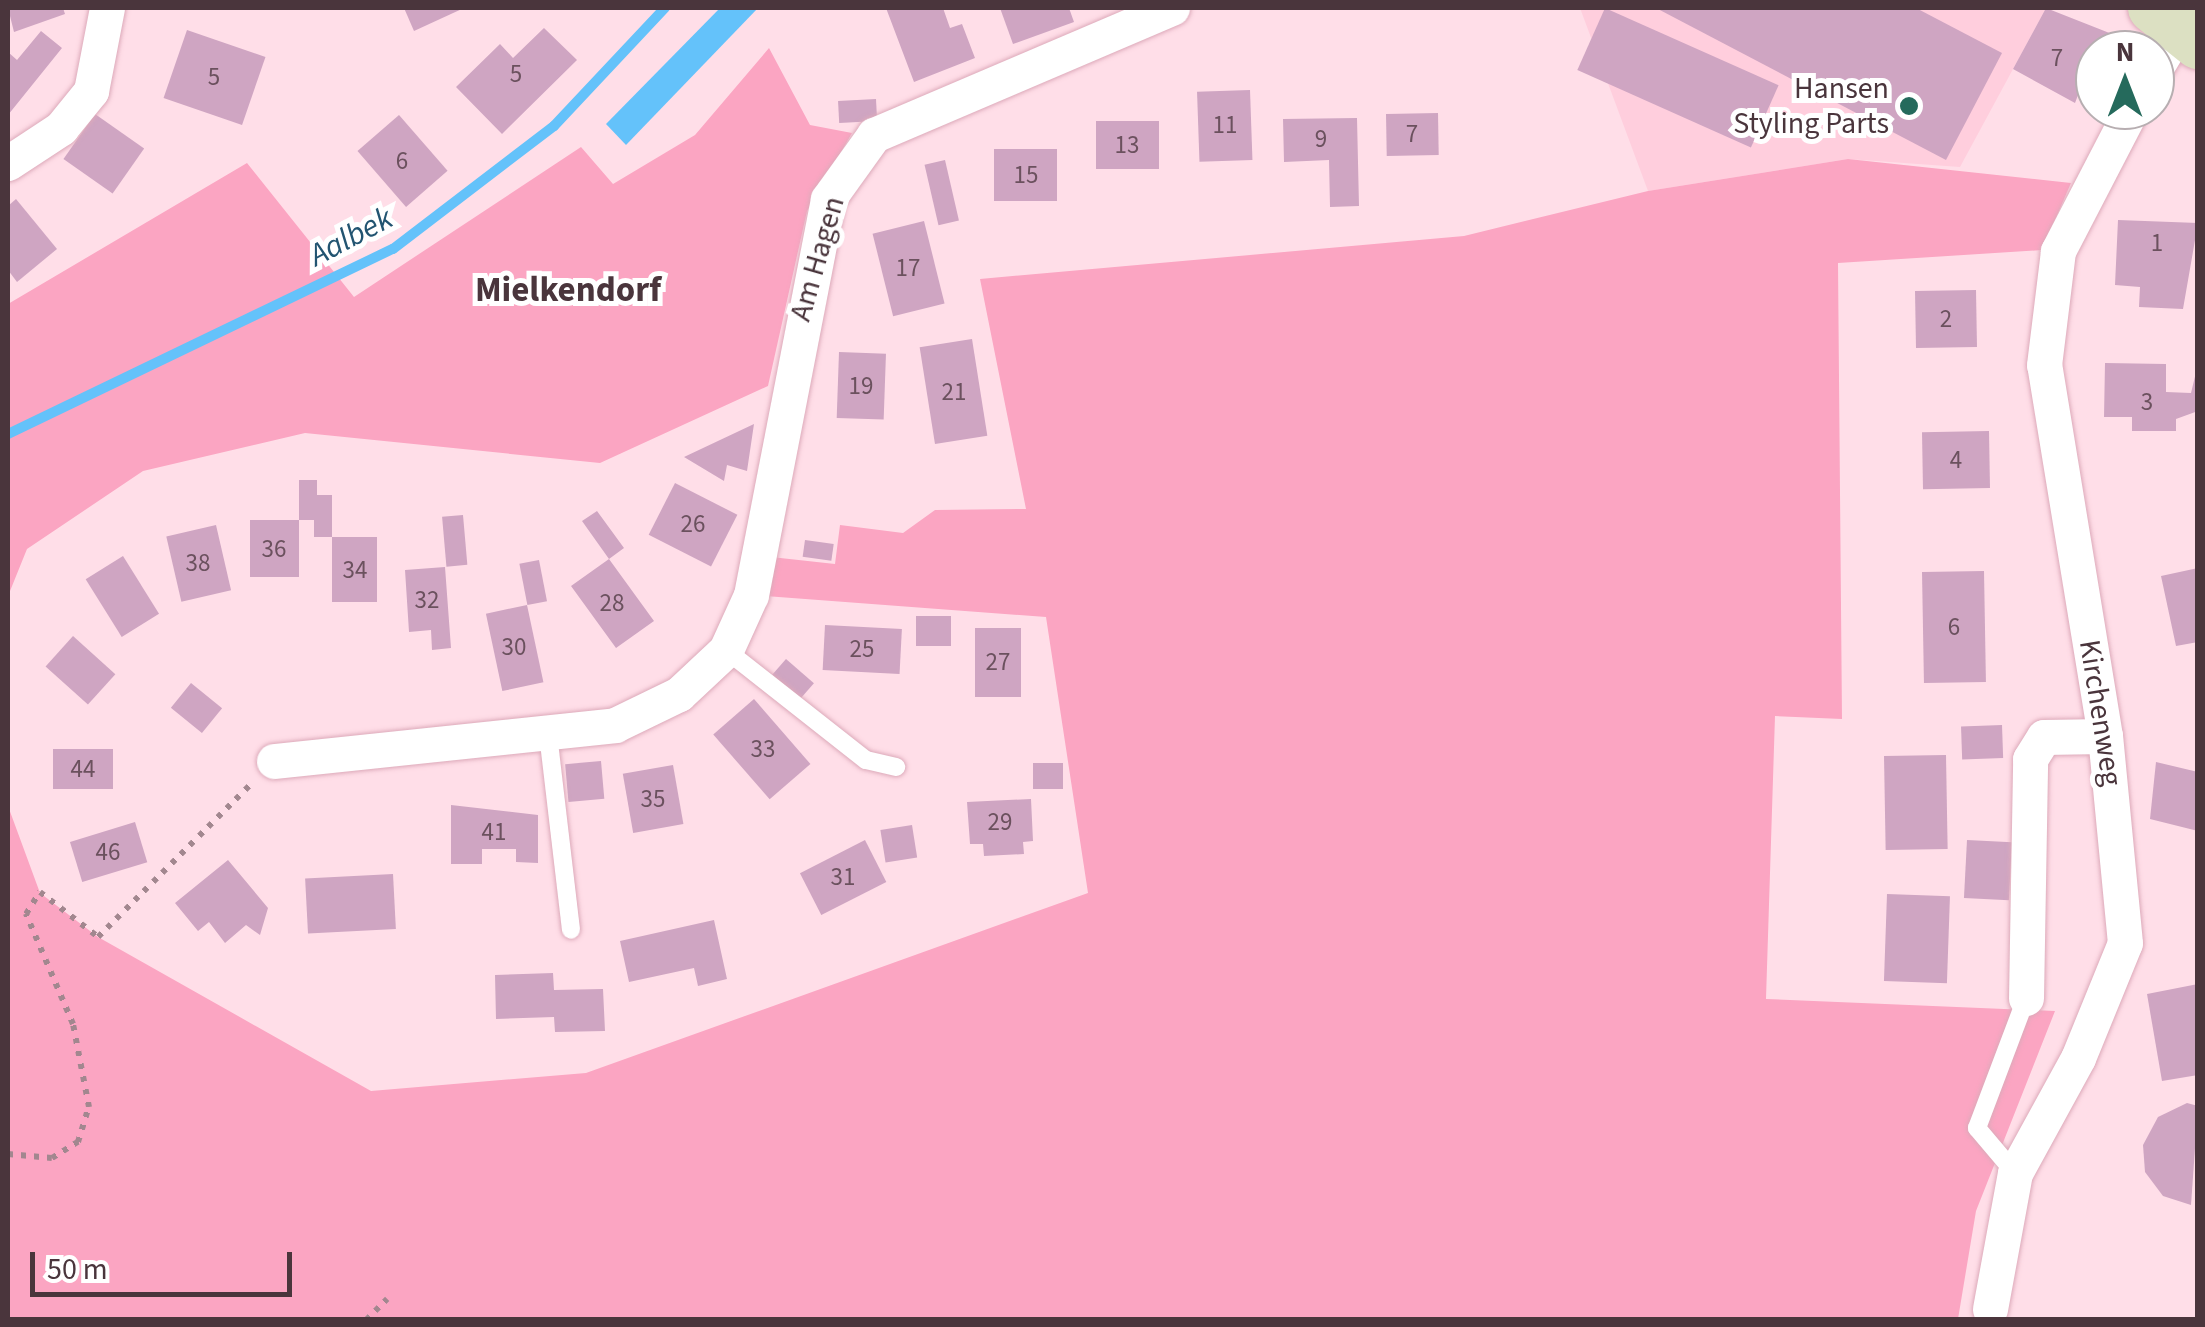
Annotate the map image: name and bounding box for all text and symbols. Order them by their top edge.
north arrow [2075,30,2175,130]
text: N [2116,32,2134,72]
house number: 7 [2051,43,2063,73]
house number: 5 [510,59,522,89]
house number: 5 [208,62,220,92]
place label: Hansen Styling Parts [1733,71,1889,142]
marker: Hansen Styling Parts [1898,95,1920,117]
house number: 11 [1213,110,1237,140]
house number: 7 [1406,119,1418,149]
house number: 9 [1315,124,1327,154]
house number: 13 [1115,130,1139,160]
house number: 6 [396,146,408,176]
house number: 15 [1014,160,1038,190]
street label: Am Hagen [783,193,853,325]
water label: Aalbek [303,199,399,275]
house number: 1 [2151,228,2163,258]
house number: 17 [896,253,920,283]
district label: Mielkendorf [475,269,661,311]
house number: 2 [1940,304,1952,334]
house number: 19 [849,371,873,401]
house number: 21 [942,377,966,407]
house number: 3 [2141,387,2153,417]
house number: 4 [1950,445,1962,475]
house number: 26 [681,509,705,539]
house number: 36 [262,534,286,564]
house number: 38 [186,548,210,578]
house number: 34 [343,555,367,585]
house number: 32 [415,585,439,615]
house number: 28 [600,588,624,618]
house number: 6 [1948,612,1960,642]
house number: 30 [502,632,526,662]
house number: 25 [850,634,874,664]
street label: Kirchenweg [2071,637,2129,789]
house number: 27 [986,647,1010,677]
house number: 33 [751,734,775,764]
house number: 44 [71,754,95,784]
house number: 35 [641,784,665,814]
house number: 29 [988,807,1012,837]
house number: 41 [482,817,506,847]
house number: 46 [96,837,120,867]
house number: 31 [831,862,855,892]
scale bar [35,1232,298,1294]
text: 50 m [47,1248,108,1291]

